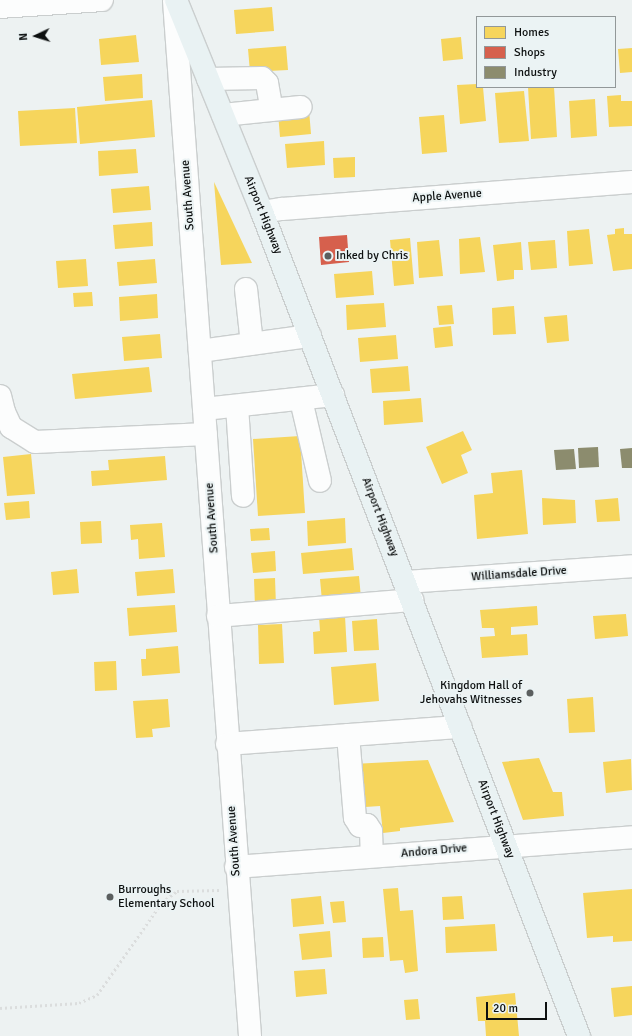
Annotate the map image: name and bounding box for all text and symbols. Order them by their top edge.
north arrow [16,16,56,56]
legend [476,16,616,88]
text: Homes [514,25,549,40]
text: N [17,33,30,41]
text: Shops [514,45,545,60]
text: Industry [514,65,557,80]
street label: South Avenue [178,159,198,231]
street label: Airport Highway [241,174,285,256]
street label: Apple Avenue [412,186,482,206]
place label: Inked by Chris [336,249,408,263]
marker: Inked by Chris [323,251,333,261]
street label: Airport Highway [358,476,402,558]
street label: South Avenue [202,482,222,554]
street label: Williamsdale Drive [471,563,567,585]
place label: Kingdom Hall of Jehovahs Witnesses [420,679,522,707]
marker: Kingdom Hall of Jehovahs Witnesses [525,688,535,698]
street label: Airport Highway [474,778,518,860]
street label: South Avenue [224,805,244,877]
street label: Andora Drive [400,841,468,861]
place label: Burroughs Elementary School [118,883,214,911]
marker: Burroughs Elementary School [105,892,115,902]
scale bar [488,994,549,1020]
text: 20 m [493,1001,518,1016]

